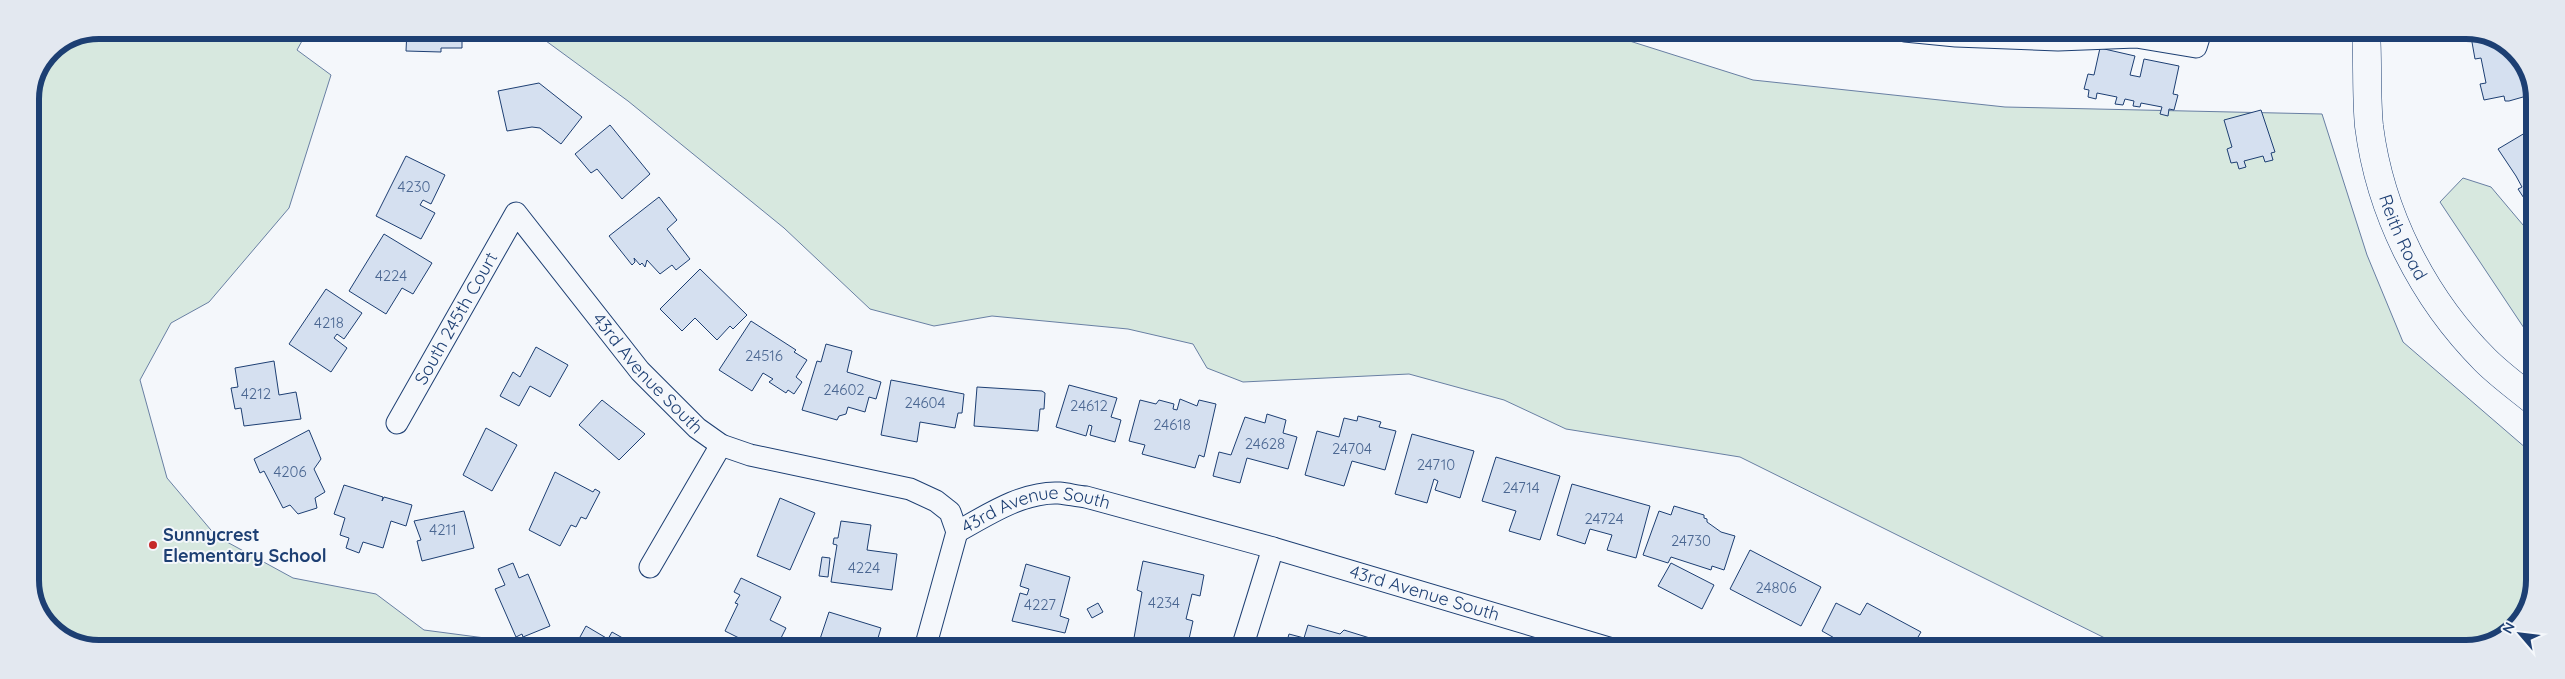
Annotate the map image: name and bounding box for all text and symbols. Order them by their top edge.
house number: 4230 [397,177,431,196]
street label: Reith Road [2374,191,2433,284]
street label: South 245th Court [409,248,502,389]
house number: 4224 [375,266,407,285]
street label: 43rd Avenue South [588,308,708,439]
house number: 4218 [314,313,344,332]
house number: 24516 [745,346,783,365]
house number: 24602 [823,380,865,399]
house number: 4212 [241,384,271,403]
house number: 24604 [905,393,946,412]
house number: 24612 [1070,396,1108,415]
house number: 24618 [1153,415,1191,434]
house number: 24628 [1245,434,1285,453]
house number: 24704 [1332,439,1372,458]
house number: 24710 [1417,455,1455,474]
house number: 4206 [273,462,307,481]
house number: 24714 [1502,478,1540,497]
street label: 43rd Avenue South [957,481,1113,538]
house number: 24724 [1584,509,1624,528]
house number: 4211 [429,520,457,539]
place label: Sunnycrest Elementary School [163,523,327,567]
house number: 24730 [1671,531,1711,550]
marker: Sunnycrest Elementary School [147,539,159,551]
house number: 4224 [848,558,880,577]
street label: 43rd Avenue South [1347,559,1503,626]
house number: 24806 [1755,578,1797,597]
house number: 4234 [1148,593,1180,612]
house number: 4227 [1024,595,1056,614]
north arrow [2495,609,2545,659]
text: N [2498,619,2519,637]

